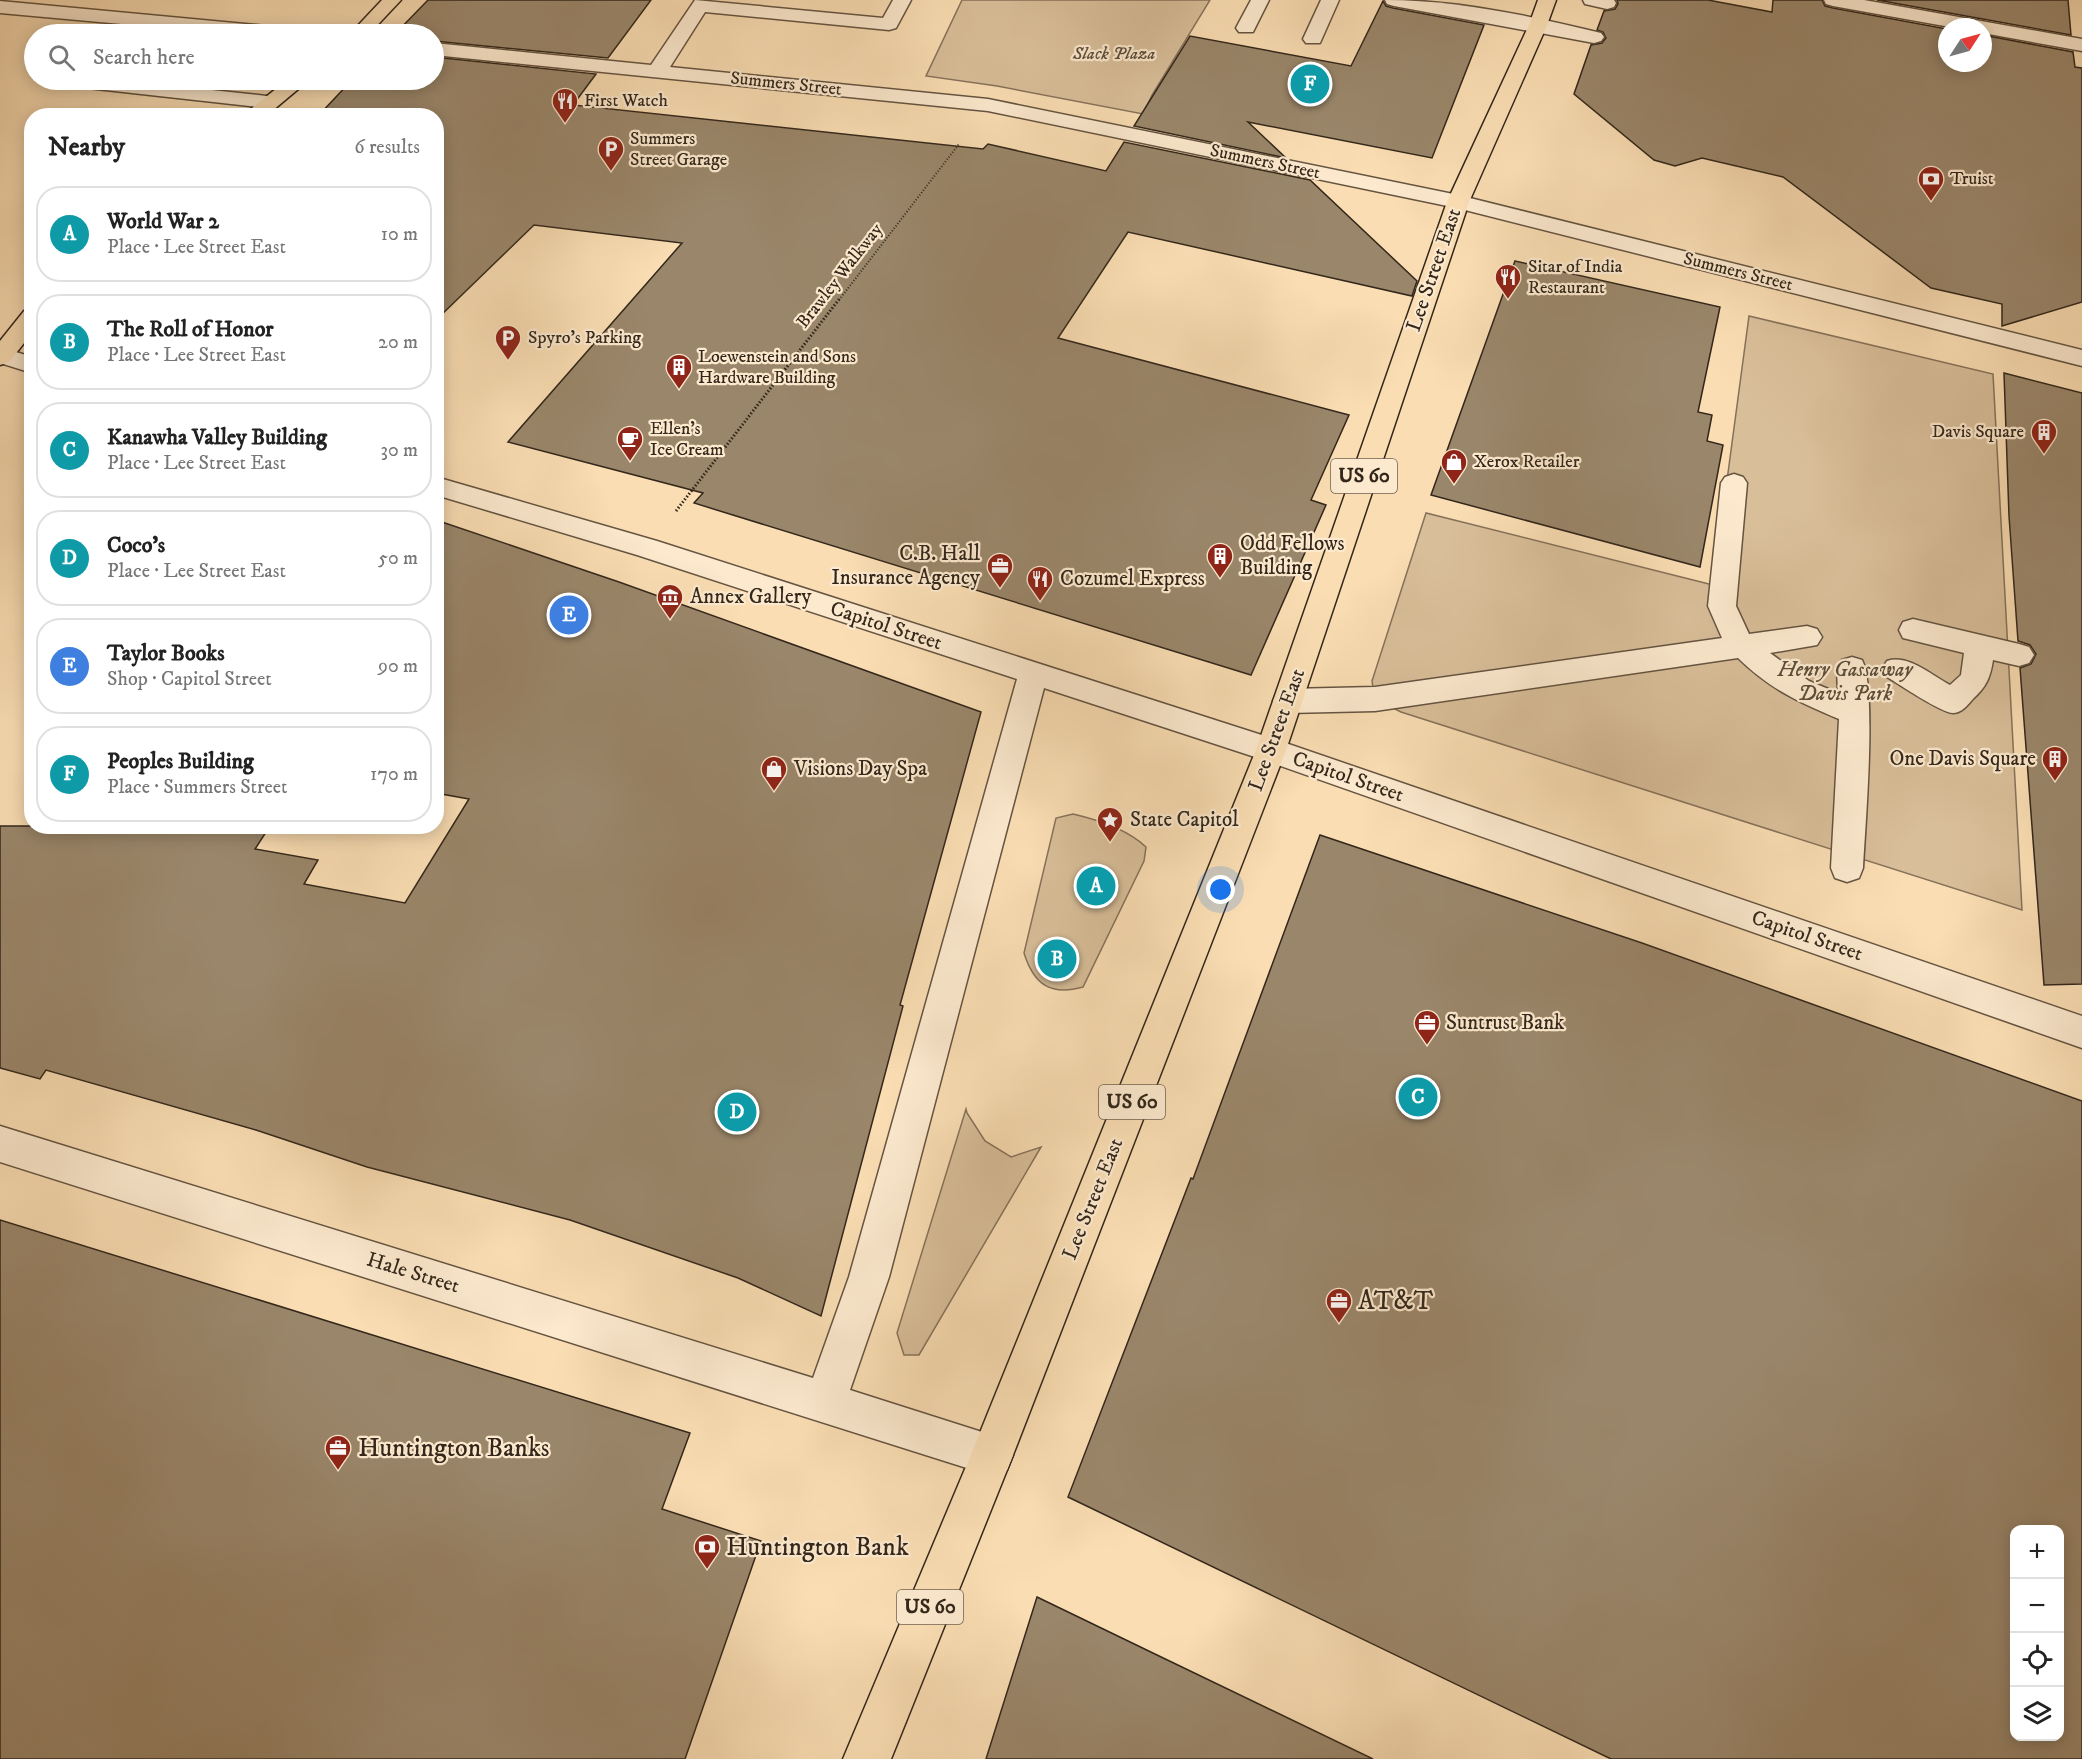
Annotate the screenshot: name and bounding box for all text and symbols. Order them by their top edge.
north arrow [1938,18,1992,72]
search box [24,24,444,90]
icon: search [45,41,78,74]
park label: Slack Plaza [1072,43,1156,65]
text: Search here [93,44,195,71]
pin: F [1290,62,1330,106]
street label: Summers Street [729,67,843,101]
restaurant icon: First Watch [550,86,580,124]
place label: First Watch [584,90,669,112]
place label: Summers Street Garage [630,128,727,171]
text: Nearby [48,131,125,164]
parking icon: Summers Street Garage [596,134,626,172]
text: 6 results [354,135,420,160]
street label: Summers Street [1208,140,1322,184]
bank icon: Truist [1916,164,1946,202]
place label: Truist [1950,168,1994,190]
street label: Lee Street East [1401,205,1467,335]
text: World War 2 [107,208,219,235]
street label: Brawley Walkway [792,219,888,333]
text: A [63,222,76,247]
text: 10 m [381,222,418,247]
text: Place · Lee Street East [107,235,286,260]
street label: Summers Street [1681,248,1795,296]
place label: Sitar of India Restaurant [1528,256,1623,299]
restaurant icon: Sitar of India Restaurant [1493,262,1523,300]
text: The Roll of Honor [107,316,273,343]
parking icon: Spyro's Parking [493,323,523,361]
place label: Spyro's Parking [528,327,641,349]
text: B [63,330,76,355]
text: 20 m [378,330,418,355]
text: Place · Lee Street East [107,343,286,368]
place label: Loewenstein and Sons Hardware Building [698,346,856,389]
building icon: Loewenstein and Sons Hardware Building [664,352,694,390]
building icon: Davis Square [2029,417,2059,455]
place label: Ellen's Ice Cream [650,418,723,461]
place label: Davis Square [1932,421,2024,443]
text: Kanawha Valley Building [107,424,327,451]
cafe icon: Ellen's Ice Cream [615,424,645,462]
text: C [63,438,76,463]
text: 30 m [380,438,418,463]
shop icon: Xerox Retailer [1439,447,1469,485]
text: Place · Lee Street East [107,451,286,476]
place label: Xerox Retailer [1474,451,1580,473]
road number: US 60 [1331,459,1397,493]
place label: Odd Fellows Building [1240,531,1345,581]
text: Coco’s [107,532,165,559]
place label: C.B. Hall Insurance Agency [831,541,981,591]
building icon: Odd Fellows Building [1205,541,1235,579]
text: D [62,546,77,571]
text: 50 m [378,546,418,571]
office icon: C.B. Hall Insurance Agency [985,551,1015,589]
text: Place · Lee Street East [107,559,286,584]
restaurant icon: Cozumel Express [1025,564,1055,602]
place label: Cozumel Express [1060,566,1205,592]
museum icon: Annex Gallery [655,582,685,620]
place label: Annex Gallery [690,584,812,610]
pin: E [550,592,588,638]
street label: Capitol Street [827,596,945,656]
text: Taylor Books [107,640,225,667]
text: E [62,654,77,679]
text: 90 m [378,654,418,679]
park label: Henry Gassaway Davis Park [1777,657,1914,707]
street label: Lee Street East [1243,665,1311,795]
text: Shop · Capitol Street [107,667,272,692]
building icon: One Davis Square [2040,744,2070,782]
street label: Capitol Street [1289,746,1407,808]
place label: One Davis Square [1889,746,2036,772]
text: Peoples Building [107,748,254,775]
shop icon: Visions Day Spa [759,754,789,792]
place label: Visions Day Spa [793,756,927,782]
text: F [63,762,76,787]
text: 170 m [370,762,418,787]
text: Place · Summers Street [107,775,287,800]
place icon: State Capitol [1095,805,1125,843]
place label: State Capitol [1130,807,1239,833]
pin: A [1076,864,1116,908]
your location [1206,875,1235,904]
street label: Capitol Street [1748,905,1866,967]
pin: B [1038,936,1076,982]
office icon: Suntrust Bank [1412,1008,1442,1046]
place label: Suntrust Bank [1446,1010,1565,1036]
pin: C [1398,1074,1438,1120]
road number: US 60 [1099,1085,1165,1119]
pin: D [718,1090,756,1134]
street label: Lee Street East [1057,1134,1129,1264]
street label: Hale Street [363,1247,463,1299]
place label: AT&T [1358,1285,1434,1318]
office icon: AT&T [1324,1286,1354,1324]
place label: Huntington Banks [358,1432,549,1465]
office icon: Huntington Banks [323,1433,353,1471]
map controls [2010,1525,2064,1741]
button: + [2010,1525,2064,1579]
place label: Huntington Bank [726,1531,909,1564]
bank icon: Huntington Bank [692,1532,722,1570]
button: − [2010,1579,2064,1633]
road number: US 60 [897,1590,963,1624]
button: locate [2010,1633,2064,1687]
button: layers [2010,1687,2064,1741]

